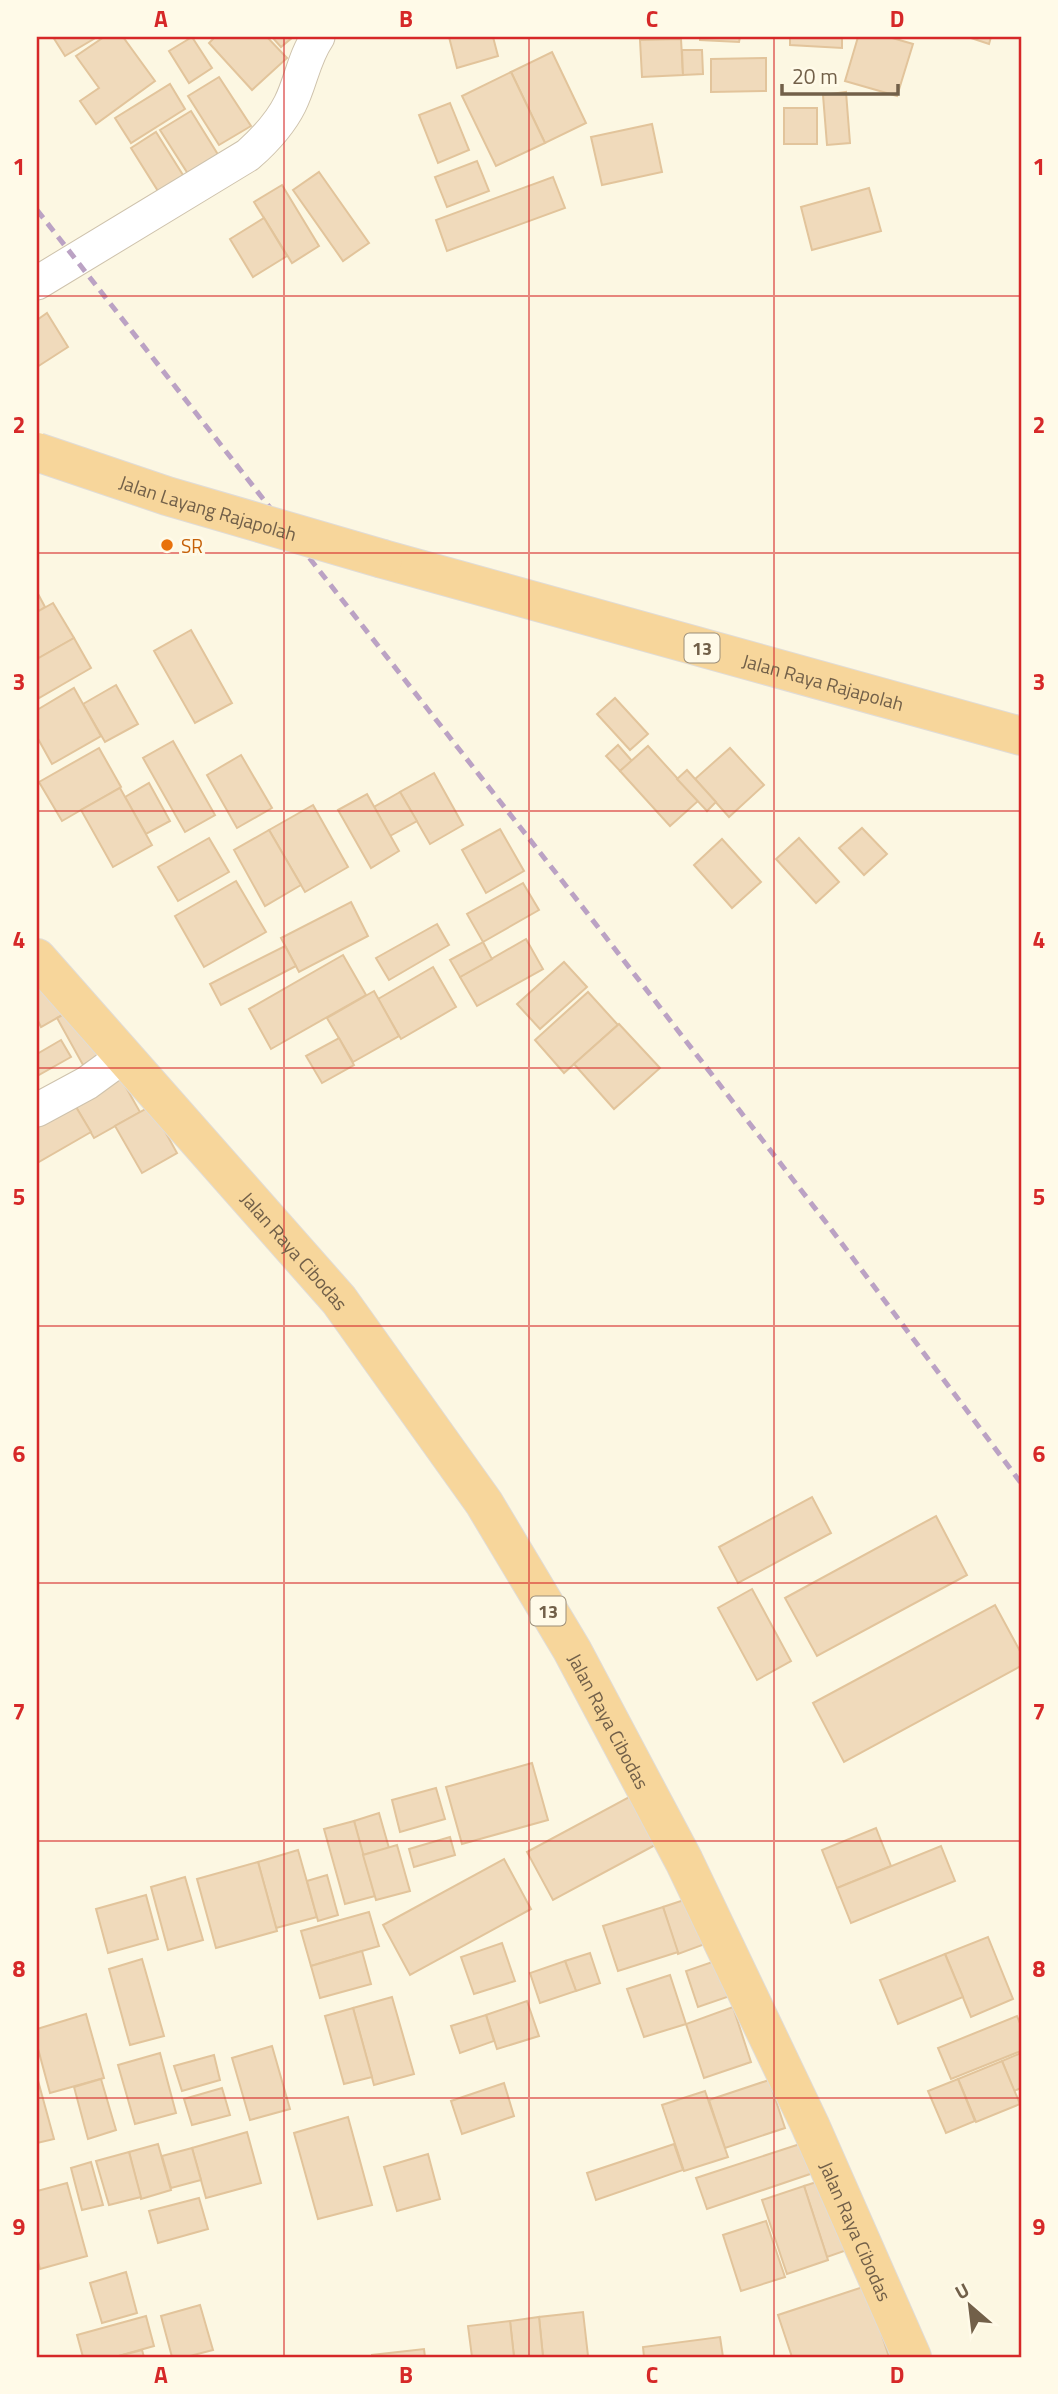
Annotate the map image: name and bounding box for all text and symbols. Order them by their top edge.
text: A [154,1,168,36]
text: B [399,1,413,36]
text: C [646,1,658,36]
text: D [890,1,904,36]
scale bar [782,52,897,96]
text: 20 m [792,60,838,92]
text: 1 [13,149,25,184]
text: 1 [1033,149,1045,184]
text: 2 [13,407,25,442]
text: 2 [1033,407,1045,442]
street label: Jalan Layang Rajapolah [116,467,300,548]
place label: SR [181,531,203,560]
marker: SR [159,537,175,553]
road number: 13 [684,634,720,662]
street label: Jalan Raya Rajapolah [739,645,907,717]
text: 3 [13,664,25,699]
text: 3 [1033,664,1045,699]
text: 4 [13,922,25,957]
text: 4 [1033,922,1045,957]
text: 5 [13,1179,25,1214]
text: 5 [1033,1179,1045,1214]
street label: Jalan Raya Cibodas [235,1184,356,1316]
text: 6 [13,1436,26,1471]
text: 6 [1033,1436,1046,1471]
road number: 13 [530,1596,566,1626]
street label: Jalan Raya Cibodas [561,1647,658,1794]
text: 7 [13,1694,25,1729]
text: 7 [1033,1694,1045,1729]
text: 8 [13,1951,26,1986]
text: 8 [1033,1951,1046,1986]
street label: Jalan Raya Cibodas [813,2156,900,2306]
text: 9 [13,2209,26,2244]
text: 9 [1033,2209,1046,2244]
north arrow [936,2272,1006,2342]
text: U [949,2275,974,2306]
text: A [154,2357,168,2392]
text: B [399,2357,413,2392]
text: C [646,2357,658,2392]
text: D [890,2357,904,2392]

